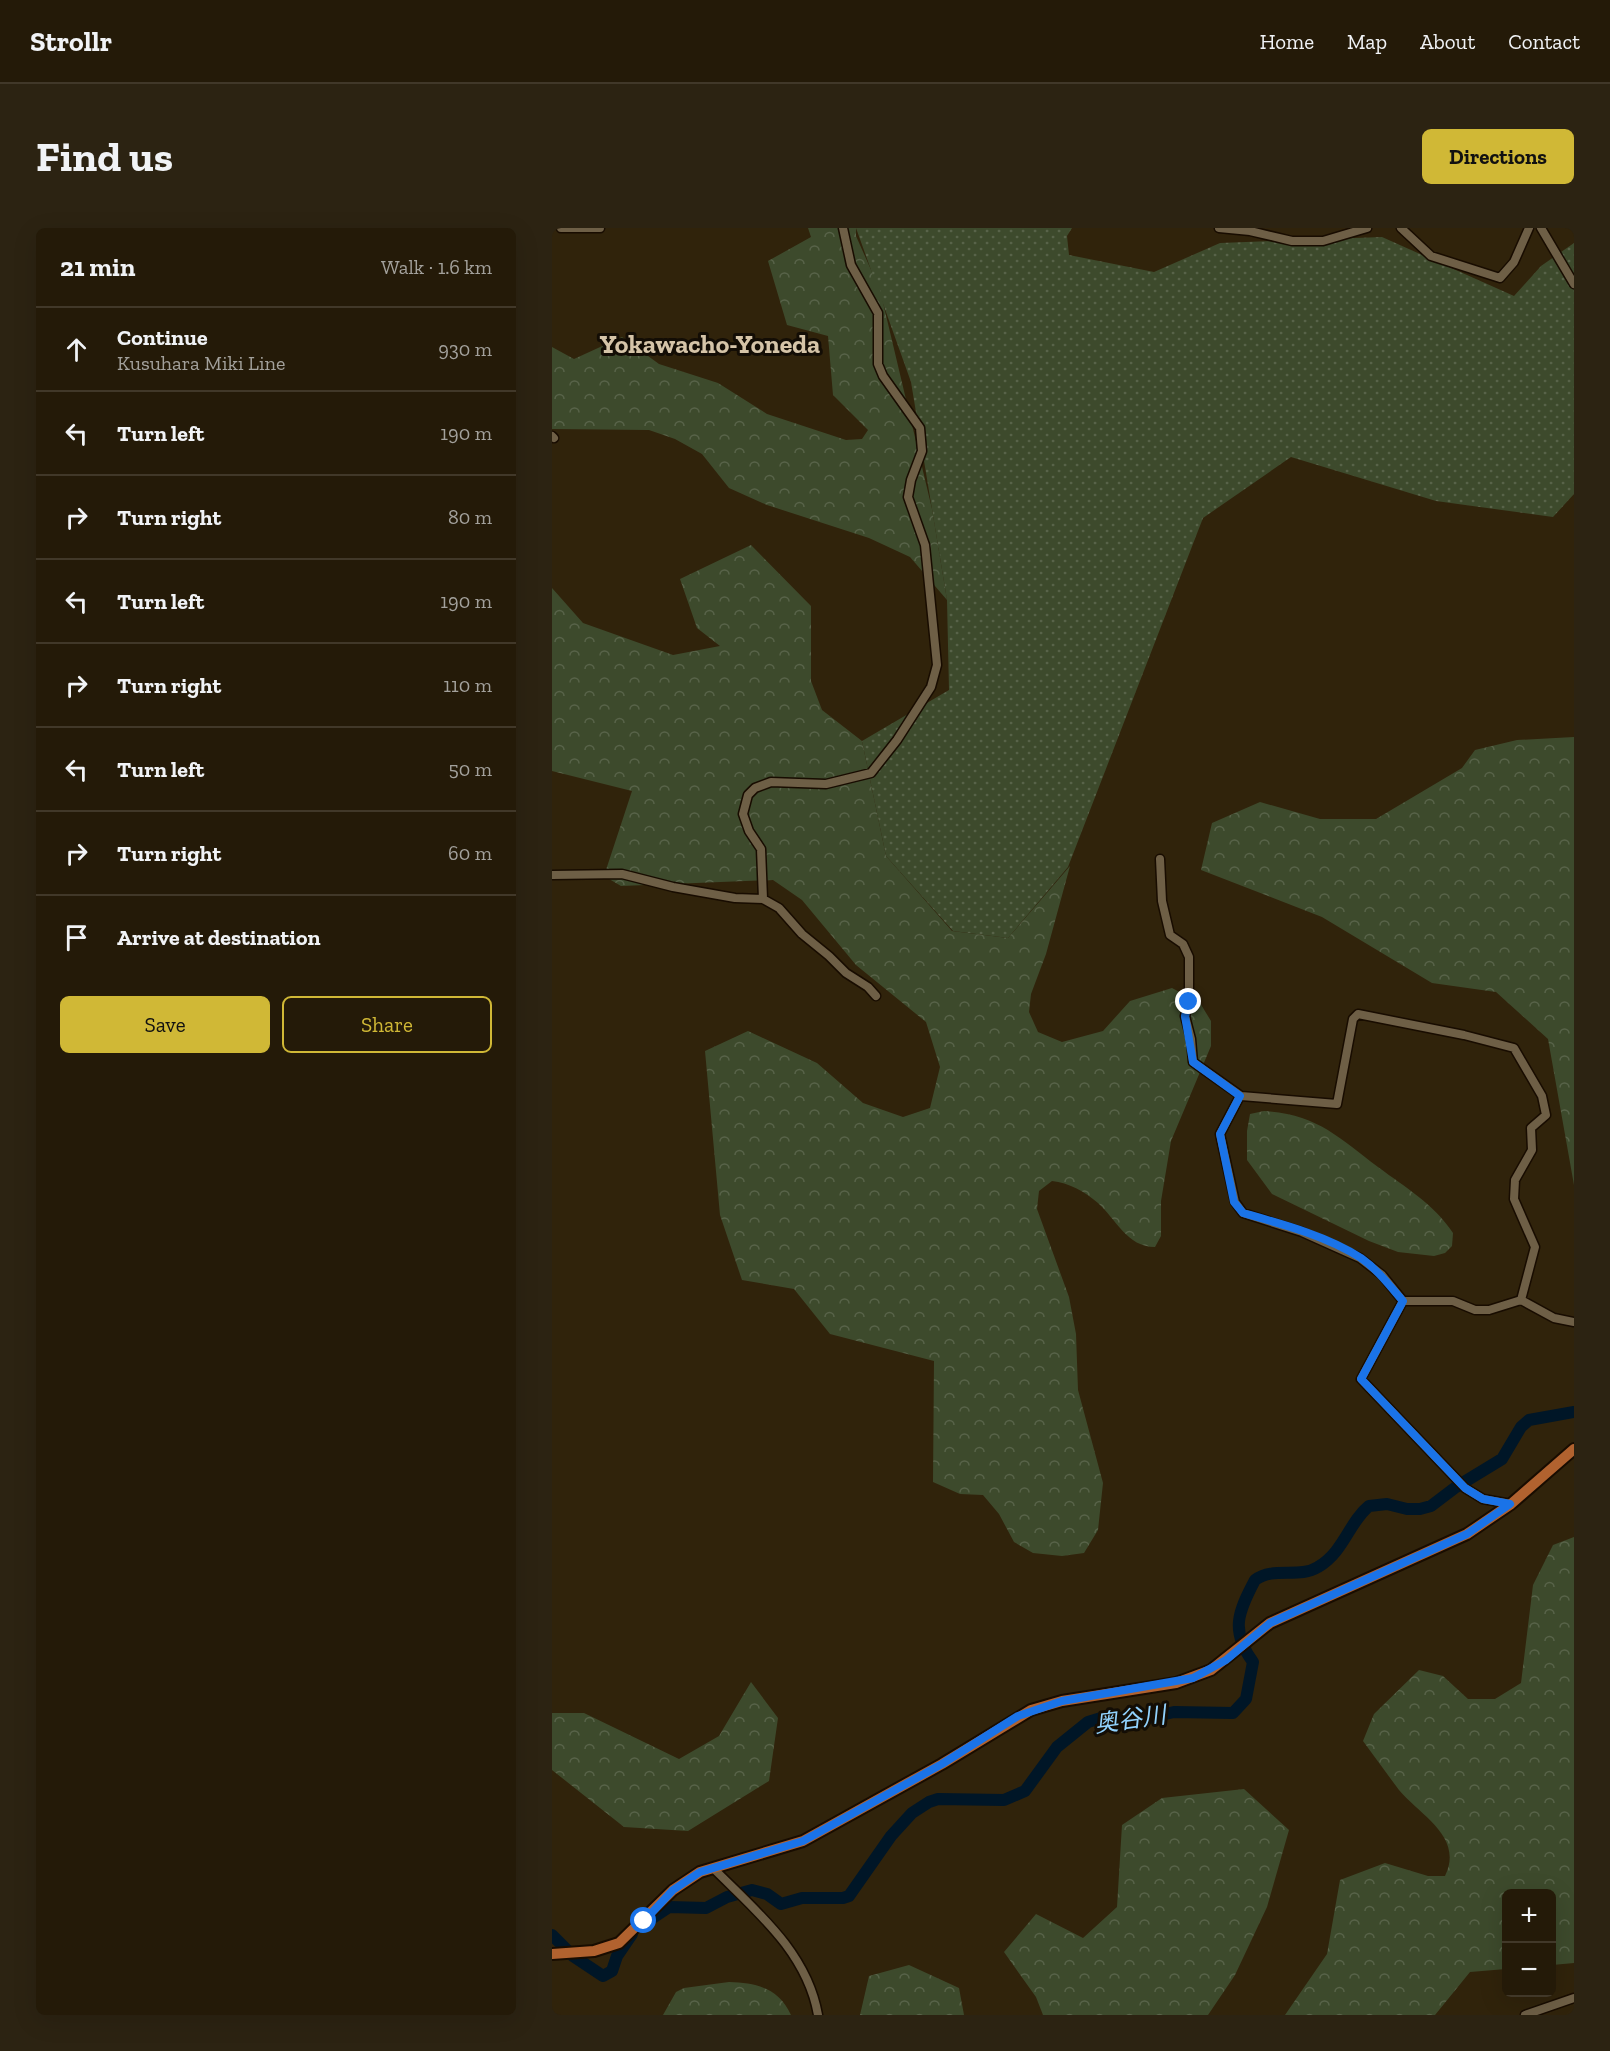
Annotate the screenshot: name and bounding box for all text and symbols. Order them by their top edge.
text: Strollr [30,25,112,58]
text: Home [1260,29,1314,54]
text: Map [1347,29,1387,54]
text: About [1420,29,1475,54]
text: Contact [1508,29,1580,54]
button: Directions [1422,129,1574,184]
text: Find us [36,131,173,182]
text: 21 min [60,251,135,283]
text: Walk · 1.6 km [381,255,492,279]
text: Continue [117,324,208,351]
district label: Yokawacho-Yoneda [600,328,820,360]
icon: ahead [60,333,93,366]
text: 930 m [438,337,492,361]
text: Kusuhara Miki Line [117,351,285,375]
icon: left [60,417,93,450]
text: Turn left [117,420,204,447]
text: 190 m [440,421,492,445]
icon: right [60,501,93,534]
text: Turn right [117,504,221,531]
text: 80 m [448,505,492,529]
icon: left [60,585,93,618]
text: Turn left [117,588,204,615]
text: 190 m [440,589,492,613]
icon: right [60,669,93,702]
text: Turn right [117,672,221,699]
text: 110 m [443,673,492,697]
icon: left [60,753,93,786]
text: Turn left [117,756,204,783]
text: 50 m [448,757,492,781]
icon: right [60,837,93,870]
text: Turn right [117,840,221,867]
text: 60 m [448,841,492,865]
icon: arrive [60,921,93,954]
text: Arrive at destination [117,924,320,951]
route end [1175,988,1201,1014]
button: Save [60,996,270,1053]
button: Share [282,996,492,1053]
water label: 奥谷川 [1092,1699,1171,1738]
map controls [1502,1889,1556,1997]
button: + [1502,1889,1556,1943]
route start [630,1907,656,1933]
button: − [1502,1943,1556,1997]

